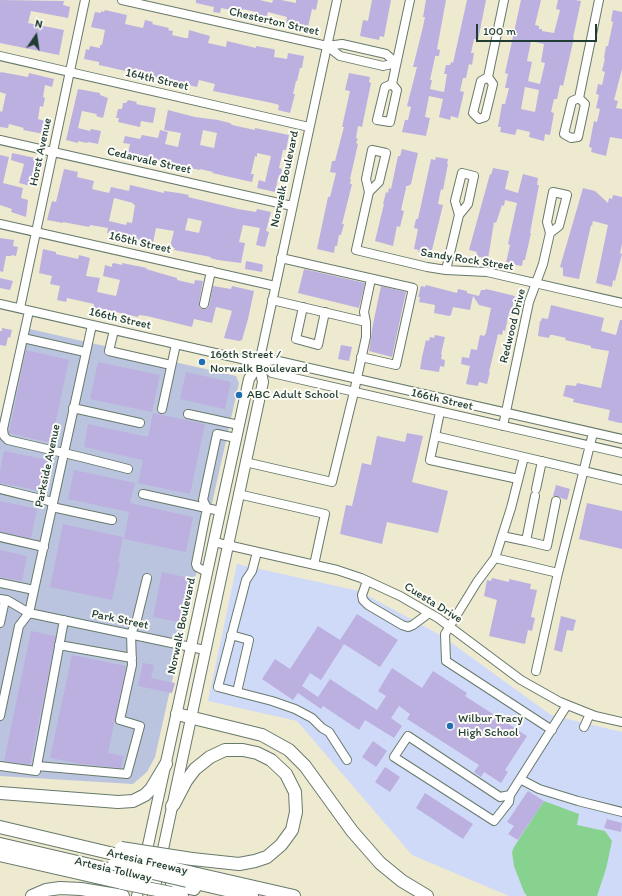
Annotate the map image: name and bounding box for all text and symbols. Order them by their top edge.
street label: Chesterton Street [228,5,320,39]
north arrow [16,16,56,56]
scale bar [478,16,599,42]
text: N [34,17,44,31]
text: 100 m [483,24,516,38]
street label: 164th Street [124,66,190,94]
street label: Horst Avenue [27,117,55,187]
street label: Norwalk Boulevard [268,129,302,229]
street label: Cedarvale Street [106,144,192,178]
street label: 165th Street [108,229,172,257]
street label: Sandy Rock Street [419,246,515,274]
street label: Redwood Drive [497,287,529,365]
street label: 166th Street [88,305,152,333]
place label: 166th Street / Norwalk Boulevard [210,348,308,376]
marker: 166th Street / Norwalk Boulevard [197,357,207,367]
street label: 166th Street [410,386,474,414]
place label: ABC Adult School [247,388,339,402]
marker: ABC Adult School [234,390,244,400]
street label: Parkside Avenue [32,423,64,509]
street label: Norwalk Boulevard [165,576,199,676]
street label: Cuesta Drive [401,579,465,627]
street label: Park Street [90,607,150,633]
place label: Wilbur Tracy High School [458,712,523,740]
marker: Wilbur Tracy High School [445,721,455,731]
street label: Artesia Freeway [105,846,189,878]
street label: Artesia Tollway [73,854,153,886]

